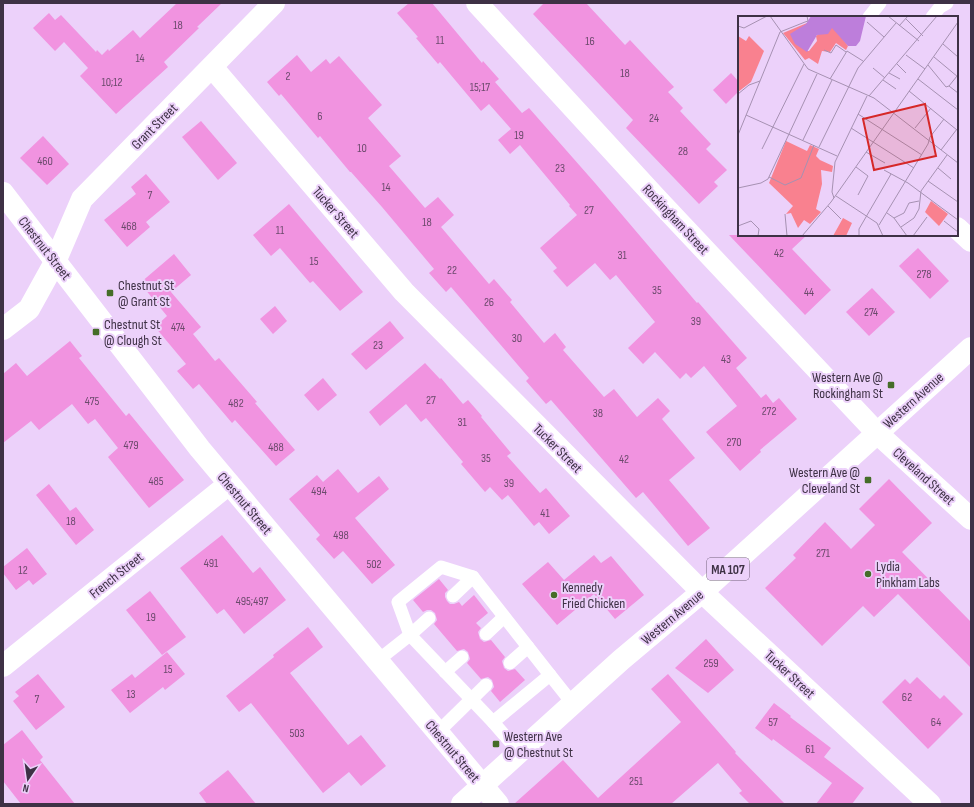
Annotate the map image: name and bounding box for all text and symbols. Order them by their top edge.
inset map [738,16,958,236]
house number: 18 [173,18,183,33]
house number: 11 [436,33,445,48]
house number: 16 [585,34,595,49]
house number: 14 [135,51,145,66]
house number: 18 [620,66,630,81]
house number: 2 [286,69,291,84]
house number: 10;12 [101,75,123,90]
house number: 15;17 [470,80,490,95]
street label: Grant Street [128,100,181,153]
house number: 6 [317,109,323,124]
house number: 24 [649,111,659,126]
house number: 19 [514,128,524,143]
house number: 10 [357,141,367,156]
house number: 28 [678,144,688,159]
house number: 460 [37,154,53,169]
house number: 23 [555,161,565,176]
house number: 14 [381,180,391,195]
street label: Rockingham Street [639,181,712,258]
street label: Tucker Street [309,183,363,242]
house number: 7 [148,188,153,203]
house number: 27 [584,203,594,218]
street label: Chestnut Street [15,213,75,283]
house number: 18 [422,215,432,230]
house number: 468 [121,219,137,234]
house number: 11 [276,223,285,238]
house number: 42 [774,246,784,261]
house number: 31 [617,248,627,263]
house number: 15 [309,254,319,269]
house number: 22 [447,263,457,278]
house number: 278 [917,267,931,282]
place label: Chestnut St @ Grant St [118,277,174,310]
house number: 35 [652,283,662,298]
house number: 44 [804,285,814,300]
marker: Chestnut St @ Grant St [105,288,115,298]
house number: 26 [484,295,494,310]
house number: 274 [864,305,878,320]
house number: 39 [691,314,701,329]
place label: Chestnut St @ Clough St [104,316,162,349]
house number: 474 [171,320,185,335]
marker: Chestnut St @ Clough St [91,327,101,337]
house number: 30 [512,331,522,346]
house number: 23 [373,338,383,353]
house number: 43 [721,352,731,367]
place label: Western Ave @ Rockingham St [812,369,883,402]
street label: Western Avenue [879,369,947,432]
marker: Western Ave @ Rockingham St [886,380,896,390]
house number: 27 [426,393,436,408]
house number: 475 [85,394,99,409]
house number: 482 [228,396,244,411]
house number: 272 [762,404,776,419]
house number: 38 [593,406,603,421]
house number: 31 [457,415,467,430]
street label: Tucker Street [529,420,586,477]
house number: 270 [726,435,742,450]
house number: 479 [123,438,139,453]
house number: 488 [268,440,284,455]
street label: Cleveland Street [889,444,958,509]
house number: 35 [481,451,491,466]
house number: 42 [619,452,629,467]
place label: Western Ave @ Cleveland St [789,464,860,497]
street label: Chestnut Street [214,469,275,538]
house number: 485 [148,474,164,489]
marker: Western Ave @ Cleveland St [863,475,873,485]
house number: 39 [504,476,514,491]
house number: 494 [311,484,327,499]
house number: 41 [540,506,550,521]
house number: 18 [66,514,76,529]
house number: 498 [333,528,349,543]
house number: 271 [816,546,831,561]
street label: French Street [86,549,147,602]
house number: 491 [204,556,219,571]
house number: 502 [366,557,382,572]
road number: MA 107 [707,558,749,580]
place label: Lydia Pinkham Labs [876,558,940,591]
house number: 12 [18,563,28,578]
marker: Lydia Pinkham Labs [863,569,873,579]
place label: Kennedy Fried Chicken [562,579,625,612]
street label: Western Avenue [638,587,707,648]
marker: Kennedy Fried Chicken [549,590,559,600]
house number: 495;497 [236,594,269,609]
house number: 19 [146,610,156,625]
street label: Tucker Street [761,647,818,702]
house number: 259 [703,656,719,671]
house number: 15 [163,662,173,677]
house number: 13 [126,687,136,702]
house number: 62 [902,690,912,705]
house number: 7 [35,692,40,707]
house number: 57 [768,715,778,730]
house number: 64 [931,715,941,730]
street label: Chestnut Street [422,717,483,786]
house number: 503 [289,726,305,741]
place label: Western Ave @ Chestnut St [504,728,573,761]
marker: Western Ave @ Chestnut St [491,739,501,749]
house number: 61 [805,742,816,757]
north arrow [8,759,48,799]
house number: 251 [629,774,644,789]
text: N [21,781,30,795]

